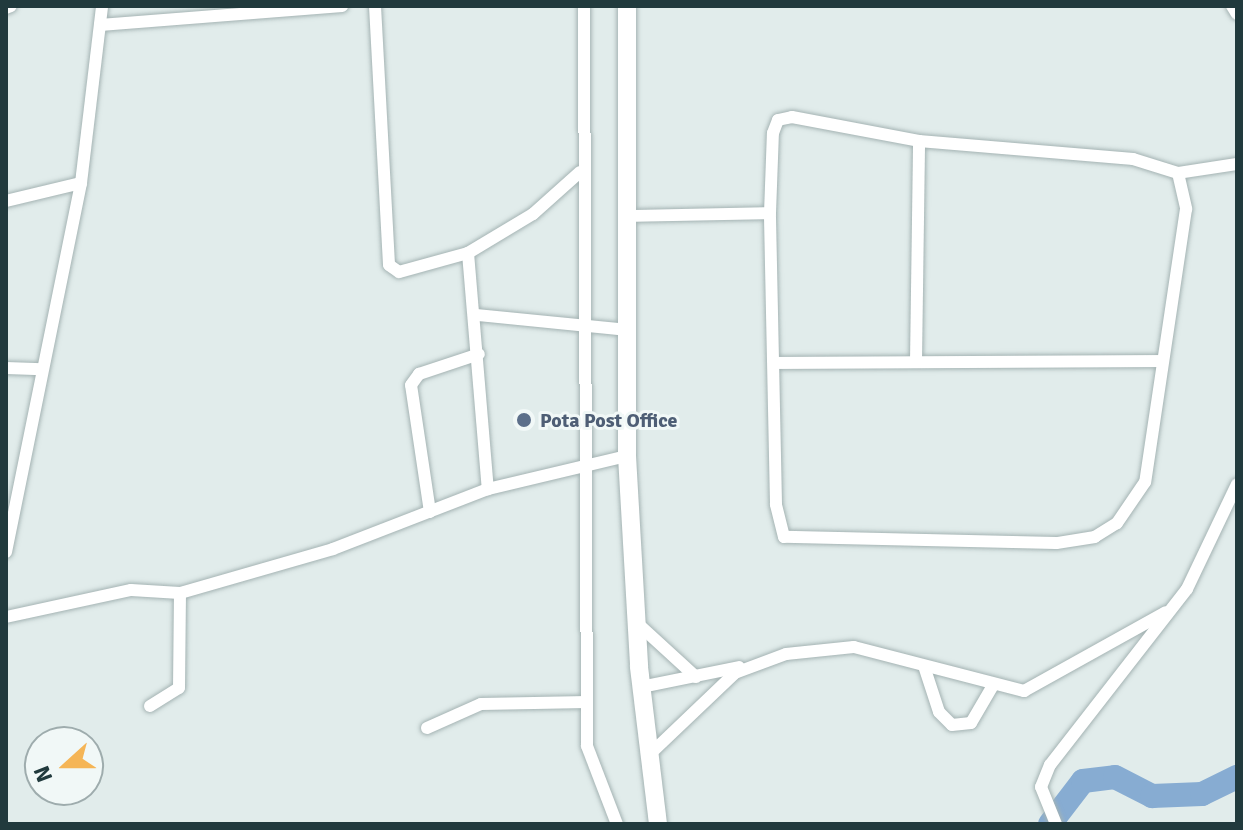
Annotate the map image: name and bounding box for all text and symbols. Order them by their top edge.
place label: Pota Post Office [540,408,677,432]
marker: Pota Post Office [515,411,533,429]
north arrow [24,726,104,806]
text: N [28,762,58,786]

